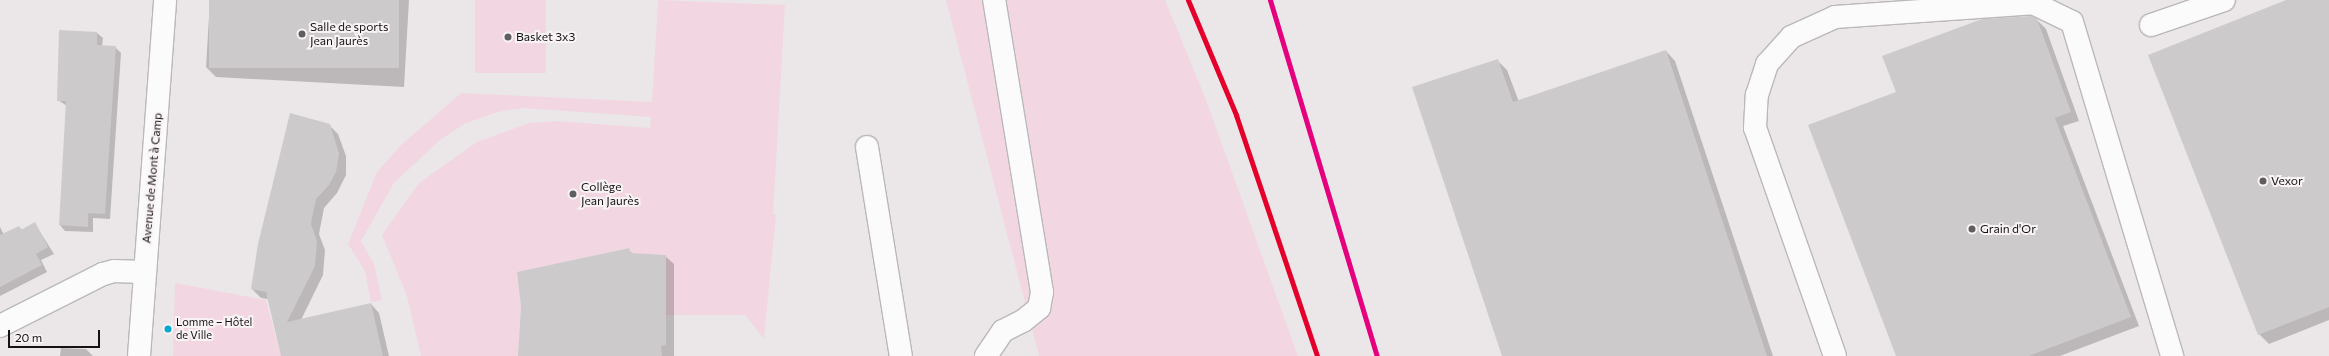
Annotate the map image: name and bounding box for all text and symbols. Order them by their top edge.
place label: Salle de sports Jean Jaurès [310,20,388,48]
marker: Salle de sports Jean Jaurès [297,29,307,39]
place label: Basket 3x3 [516,30,575,44]
marker: Basket 3x3 [503,32,513,42]
street label: Avenue de Mont à Camp [139,112,165,244]
place label: Vexor [2271,174,2303,188]
marker: Vexor [2258,176,2268,186]
place label: Collège Jean Jaurès [581,180,639,208]
marker: Collège Jean Jaurès [568,189,578,199]
place label: Grain d'Or [1980,222,2036,236]
marker: Grain d'Or [1967,224,1977,234]
place label: Lomme – Hôtel de Ville [176,316,252,342]
scale bar [10,322,102,348]
marker: Lomme – Hôtel de Ville [163,324,173,334]
text: 20 m [15,330,42,344]

